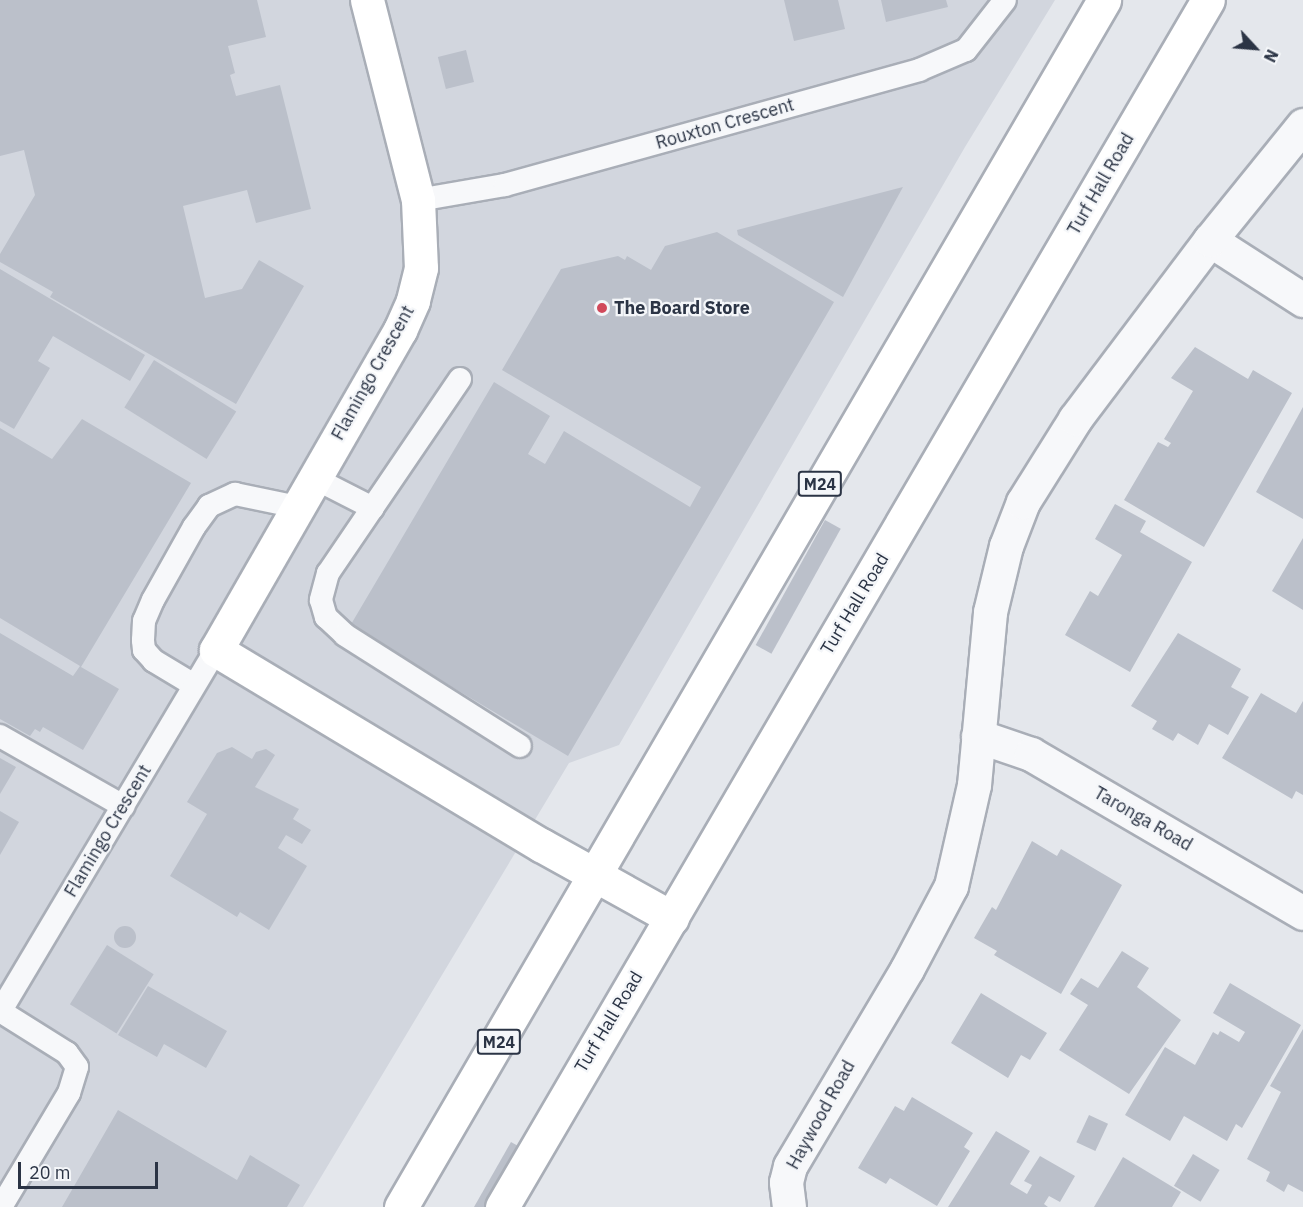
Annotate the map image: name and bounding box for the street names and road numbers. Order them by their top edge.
street label: Rouxton Crescent [653,94,797,154]
street label: Turf Hall Road [1063,129,1139,239]
street label: Flamingo Crescent [327,302,419,444]
road number: M24 [798,471,842,497]
street label: Turf Hall Road [816,550,894,658]
street label: Flamingo Crescent [60,761,156,901]
street label: Taronga Road [1090,782,1196,856]
street label: Turf Hall Road [570,968,648,1076]
road number: M24 [476,1029,522,1055]
street label: Haywood Road [782,1057,860,1173]

